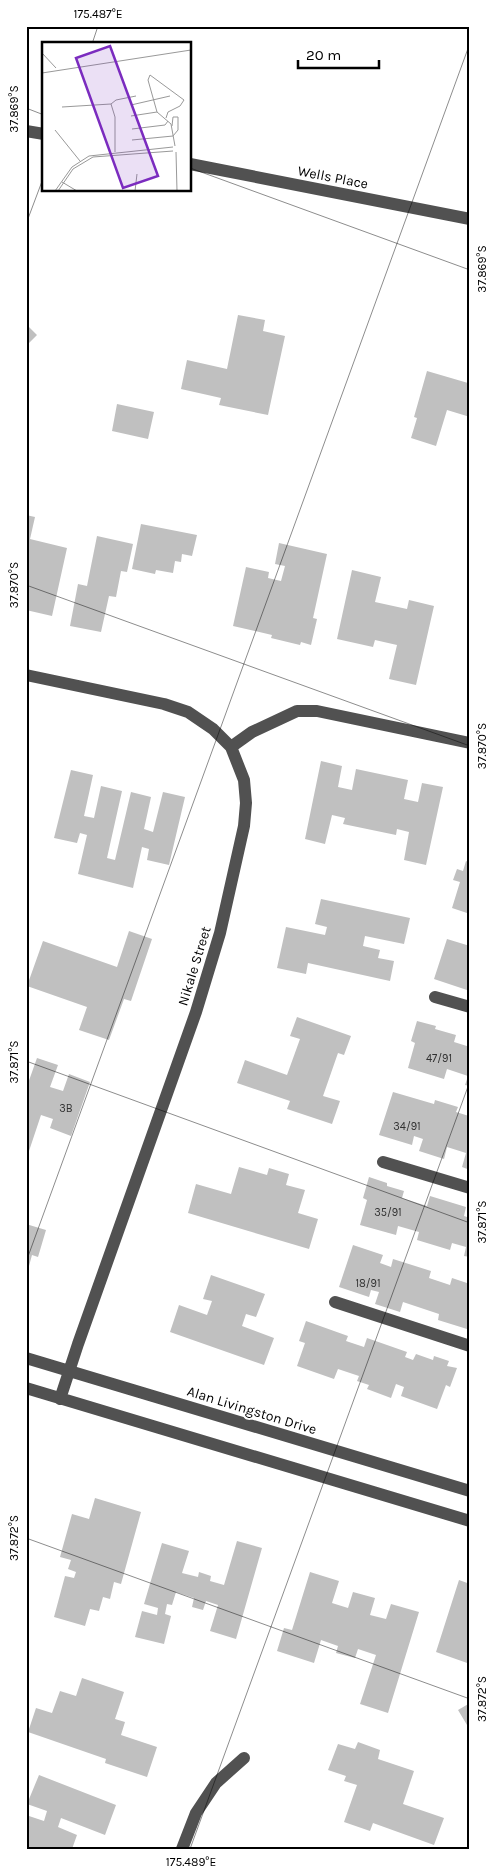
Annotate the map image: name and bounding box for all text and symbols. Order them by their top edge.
text: 175.487°E [73,7,123,21]
scale bar [298,38,380,70]
inset map [42,42,191,191]
text: 20 m [306,46,341,64]
text: 37.869°S [7,85,21,133]
street label: Wells Place [296,162,370,193]
text: 37.869°S [475,245,489,293]
text: 37.870°S [7,562,21,608]
text: 37.870°S [475,723,489,769]
street label: Nikale Street [174,924,215,1008]
text: 37.871°S [7,1040,21,1084]
house number: 47/91 [426,1052,452,1065]
house number: 3B [59,1102,73,1115]
house number: 34/91 [393,1120,421,1133]
text: 37.871°S [475,1200,489,1244]
house number: 35/91 [374,1206,402,1219]
house number: 18/91 [355,1277,381,1290]
street label: Alan Livingston Drive [185,1383,319,1438]
text: 37.872°S [7,1515,21,1561]
text: 37.872°S [475,1676,489,1722]
text: 175.489°E [166,1855,216,1869]

